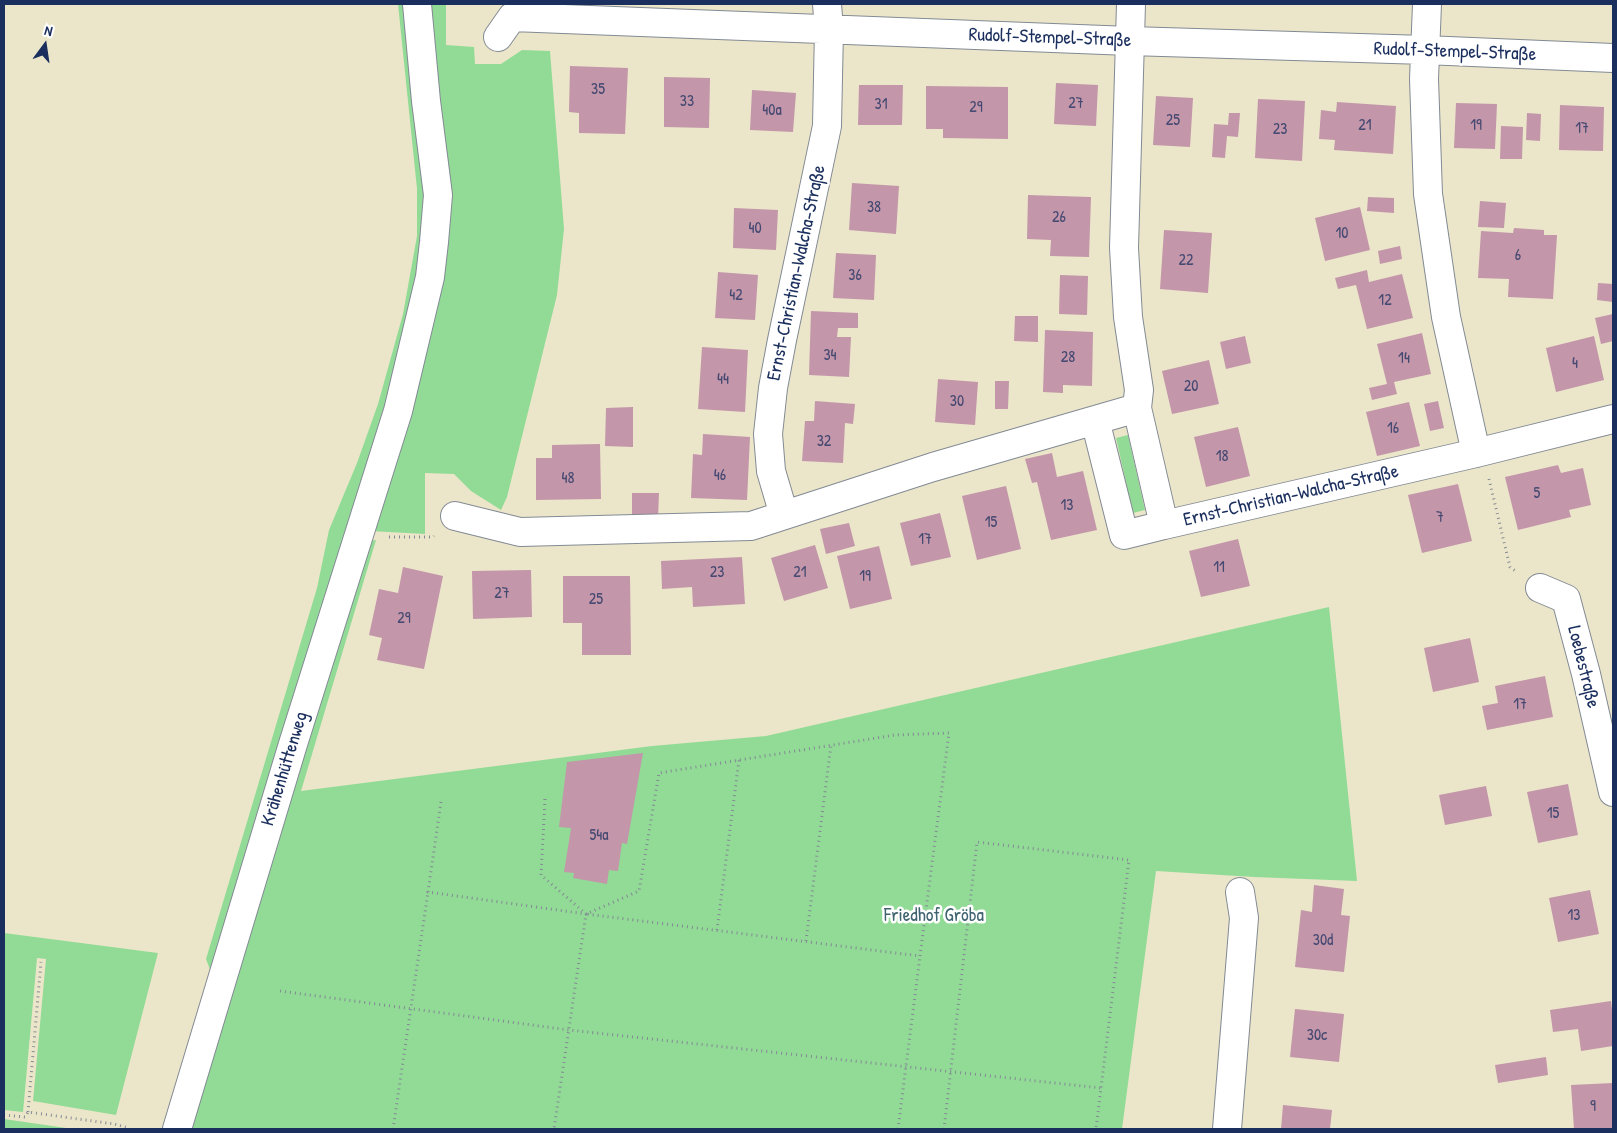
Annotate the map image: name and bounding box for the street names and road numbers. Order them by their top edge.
street label: Rudolf-Stempel-Straße [968,24,1132,52]
street label: Rudolf-Stempel-Straße [1373,38,1537,66]
street label: Ernst-Christian-Walcha-Straße [763,163,831,383]
street label: Ernst-Christian-Walcha-Straße [1181,460,1401,532]
street label: Loebestraße [1562,624,1604,710]
street label: Krähenhüttenweg [257,709,313,829]

